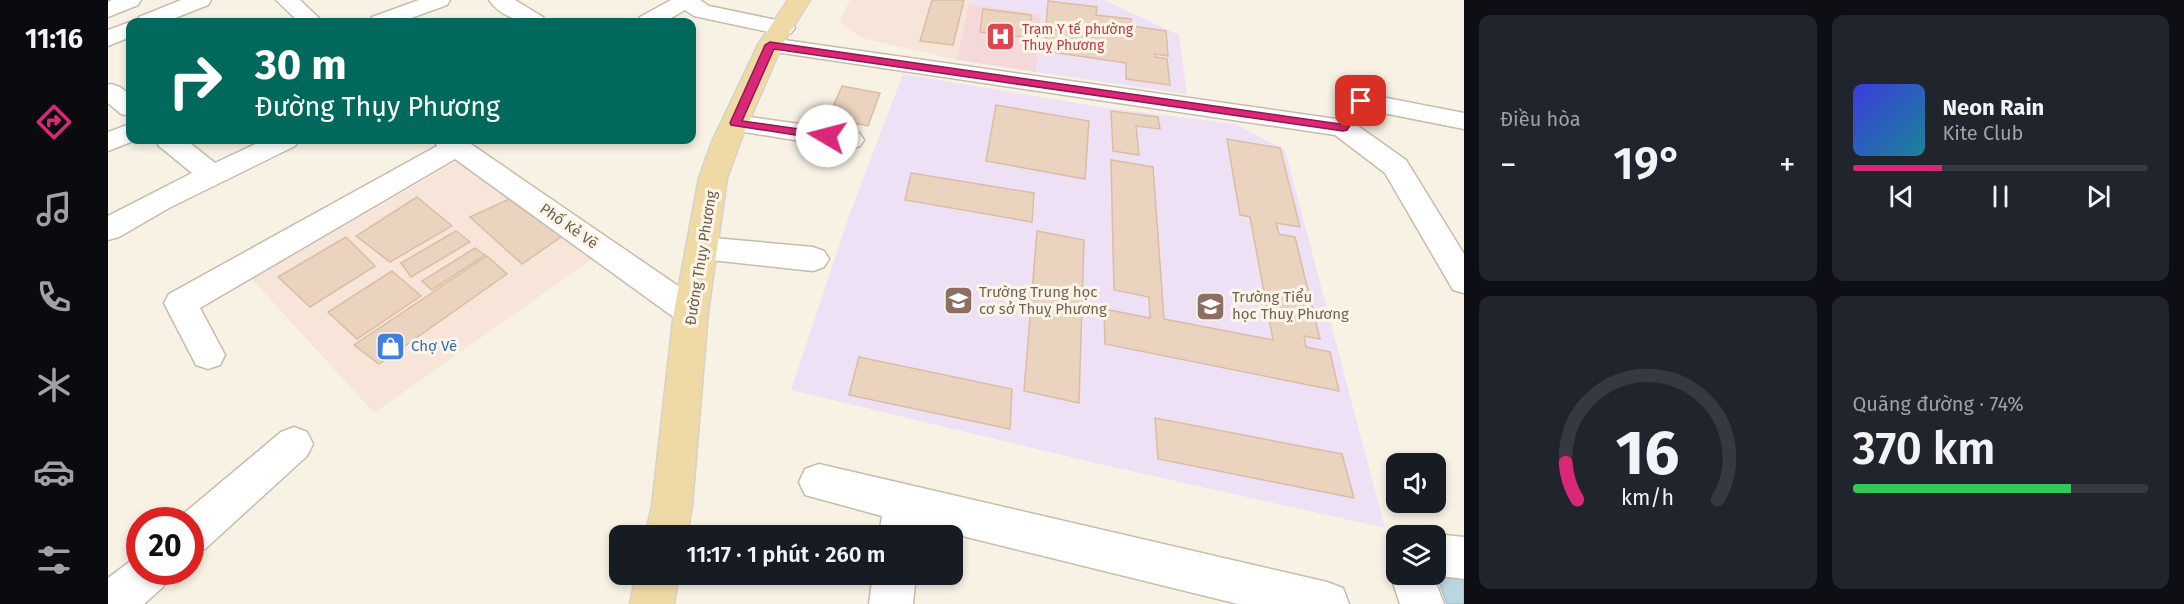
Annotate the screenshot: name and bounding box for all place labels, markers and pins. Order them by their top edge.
place label: Trạm Y tế phường Thuỵ Phương [1022,20,1134,54]
hospital icon: Trạm Y tế phường Thuỵ Phương [985,21,1017,53]
pin [1335,75,1386,126]
place label: Trường Trung học cơ sở Thuỵ Phương [979,283,1107,318]
school or university icon: Trường Trung học cơ sở Thuỵ Phương [942,285,974,317]
place label: Trường Tiểu học Thuỵ Phương [1232,288,1349,323]
school or university icon: Trường Tiểu học Thuỵ Phương [1195,290,1227,322]
shop icon: Chợ Vẽ [374,330,406,362]
place label: Chợ Vẽ [411,337,457,355]

